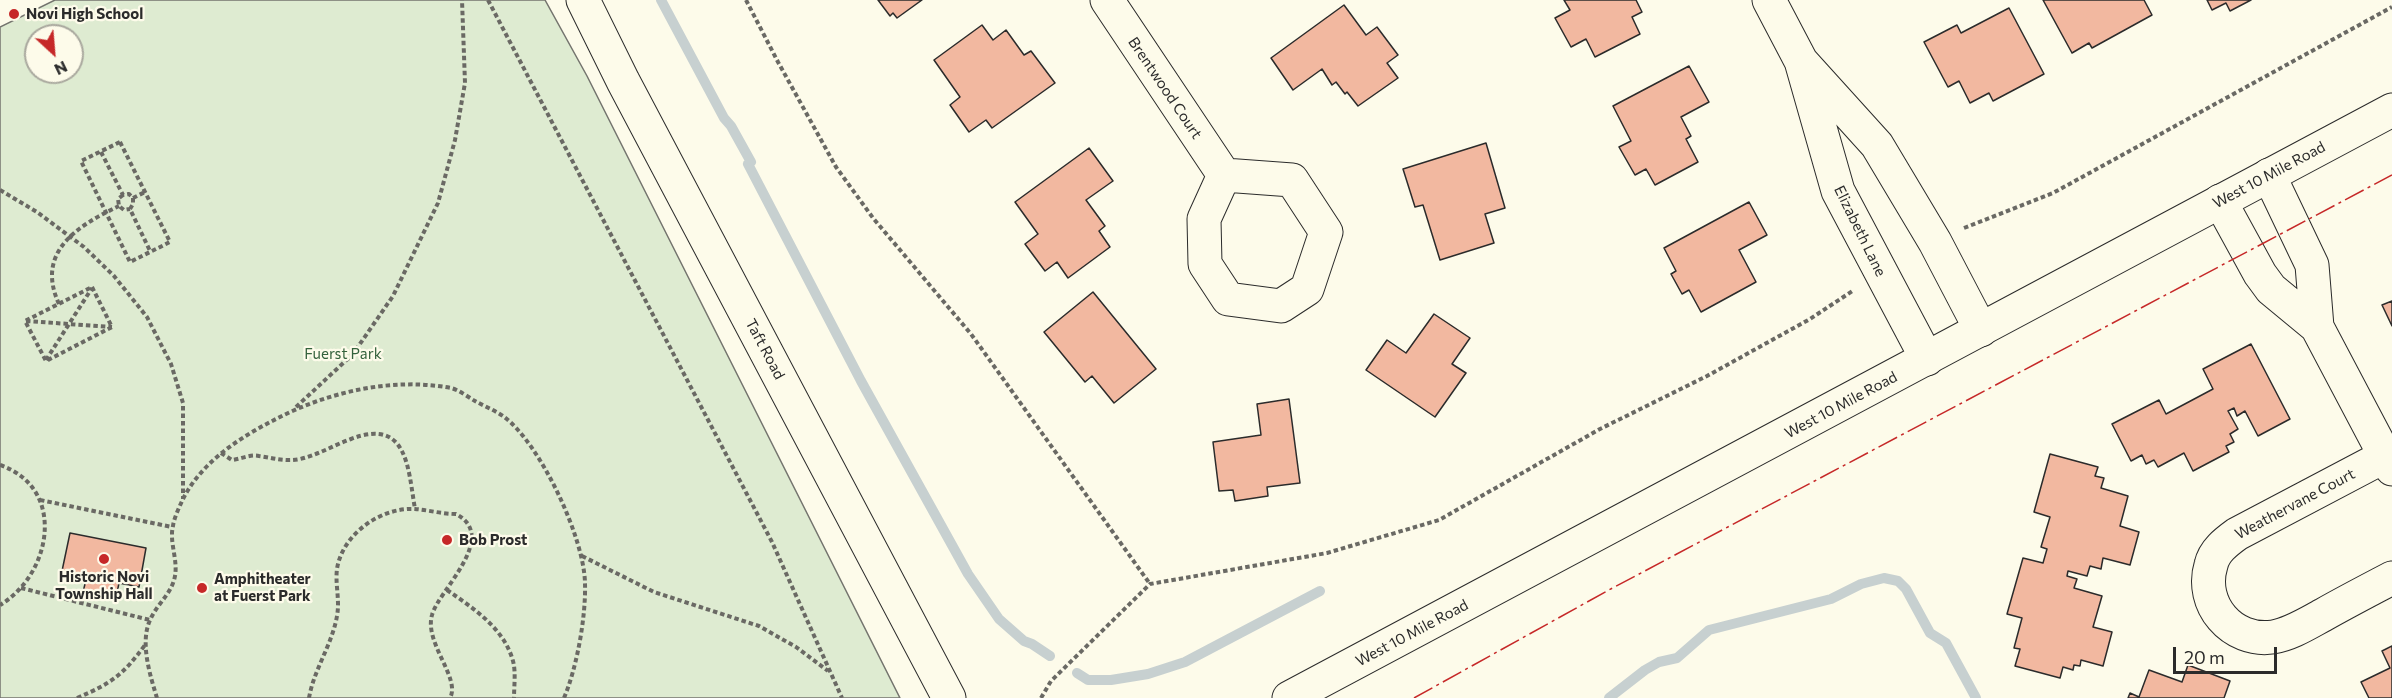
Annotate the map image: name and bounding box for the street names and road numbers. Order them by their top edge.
street label: Brentwood Court [1124,34,1206,142]
street label: West 10 Mile Road [2210,138,2328,212]
street label: Elizabeth Lane [1830,183,1890,279]
street label: Taft Road [742,316,788,382]
street label: West 10 Mile Road [1782,368,1900,442]
street label: Weathervane Court [2232,465,2358,543]
street label: West 10 Mile Road [1353,596,1471,670]

